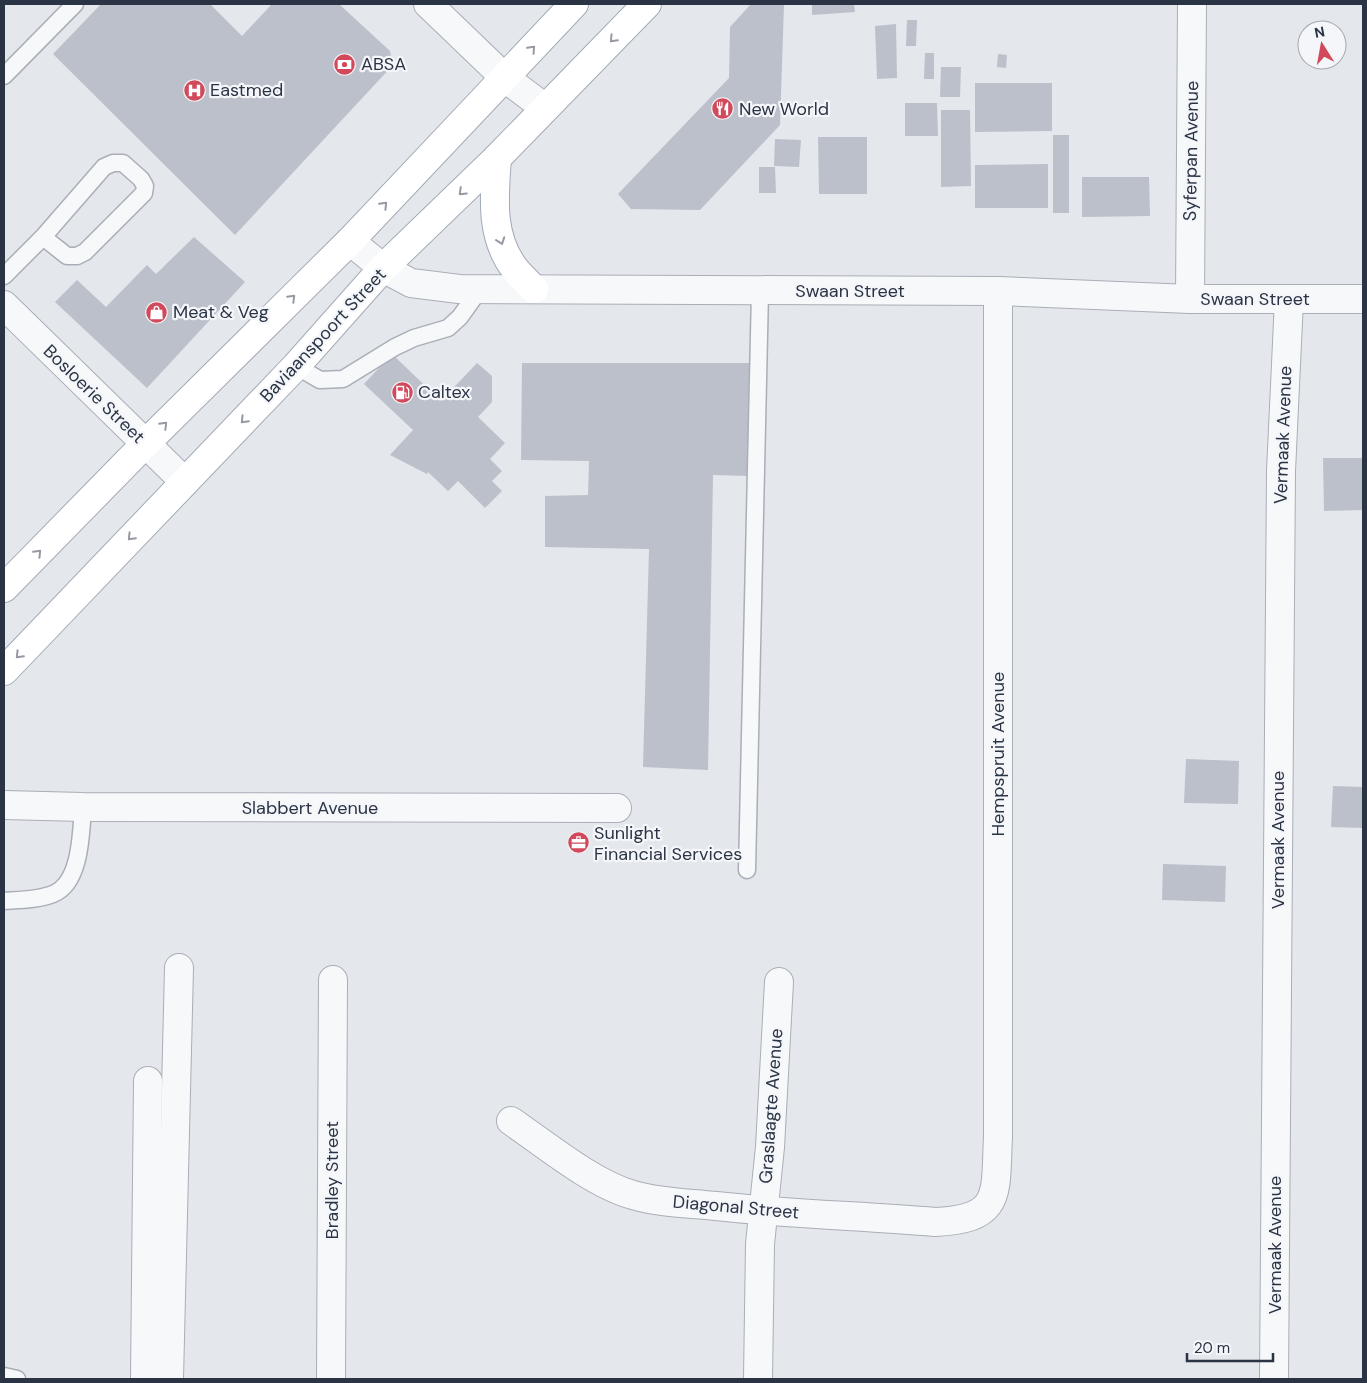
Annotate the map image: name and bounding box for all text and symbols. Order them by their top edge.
north arrow [1297,20,1347,70]
text: N [1313,22,1326,42]
one-way arrow [610,33,619,42]
one-way arrow [526,46,535,55]
bank icon: ABSA [333,52,357,76]
place label: ABSA [361,52,406,76]
hospital icon: Eastmed [182,78,206,102]
place label: Eastmed [210,78,283,102]
street label: Syferpan Avenue [1178,81,1204,221]
restaurant icon: New World [711,97,735,121]
place label: New World [739,97,829,121]
one-way arrow [459,186,468,195]
one-way arrow [378,202,387,211]
one-way arrow [495,236,505,244]
street label: Baviaanspoort Street [254,263,392,407]
street label: Swaan Street [795,279,905,303]
street label: Swaan Street [1200,287,1310,311]
one-way arrow [286,295,295,304]
shop icon: Meat & Veg [145,300,169,324]
place label: Meat & Veg [173,300,269,324]
street label: Bosloerie Street [38,339,150,449]
street label: Vermaak Avenue [1269,365,1297,505]
fuel station icon: Caltex [390,380,414,404]
place label: Caltex [418,380,470,404]
one-way arrow [241,414,250,423]
one-way arrow [159,422,168,431]
one-way arrow [128,532,137,541]
one-way arrow [32,550,41,559]
one-way arrow [16,649,25,658]
street label: Hempspruit Avenue [986,672,1010,836]
street label: Vermaak Avenue [1266,771,1290,909]
street label: Slabbert Avenue [242,796,378,820]
place label: Sunlight Financial Services [594,821,742,866]
office icon: Sunlight Financial Services [566,831,590,855]
street label: Graslaagte Avenue [754,1027,788,1185]
street label: Bradley Street [320,1121,344,1239]
street label: Vermaak Avenue [1263,1176,1287,1314]
street label: Diagonal Street [672,1190,800,1224]
scale bar [1187,1330,1273,1362]
text: 20 m [1194,1338,1230,1358]

